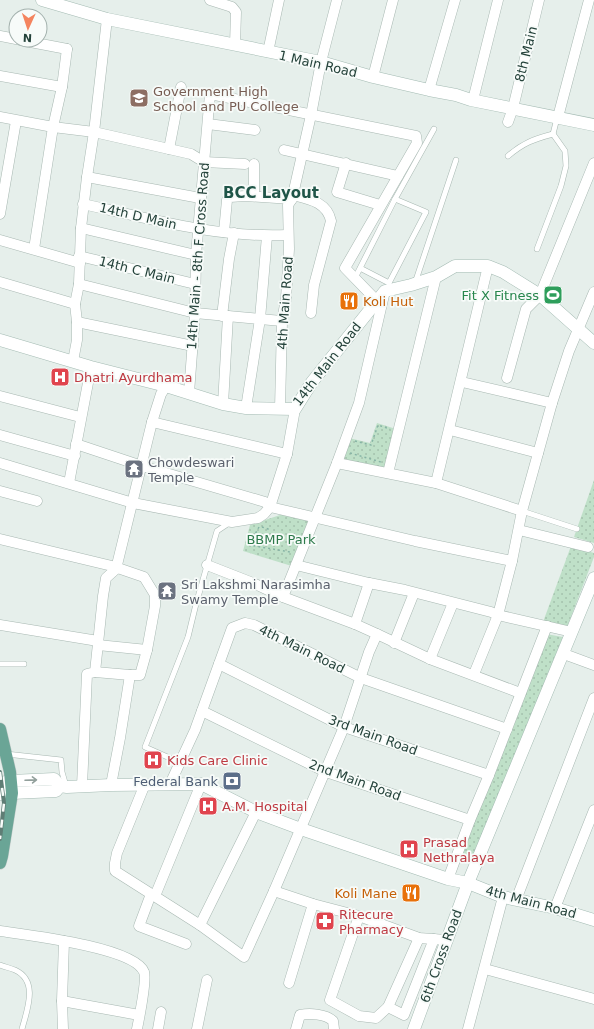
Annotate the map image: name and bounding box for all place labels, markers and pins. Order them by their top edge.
place label: Government High School and PU College [153,84,299,114]
school or university icon: Government High School and PU College [128,87,150,109]
sports icon: Fit X Fitness [542,284,564,306]
place label: Fit X Fitness [462,288,539,303]
restaurant icon: Koli Hut [338,290,360,312]
place label: Koli Hut [363,294,413,309]
hospital icon: Dhatri Ayurdhama [49,366,71,388]
place label: Dhatri Ayurdhama [74,370,193,385]
place label: Chowdeswari Temple [147,455,234,485]
temple icon: Chowdeswari Temple [123,458,145,480]
place label: Sri Lakshmi Narasimha Swamy Temple [181,577,331,607]
temple icon: Sri Lakshmi Narasimha Swamy Temple [156,580,178,602]
hospital icon: Kids Care Clinic [142,749,164,771]
place label: Kids Care Clinic [167,753,268,768]
bank icon: Federal Bank [221,770,243,792]
place label: Federal Bank [133,774,218,789]
hospital icon: A.M. Hospital [197,795,219,817]
place label: A.M. Hospital [222,799,307,814]
place label: Prasad Nethralaya [423,835,495,865]
hospital icon: Prasad Nethralaya [398,838,420,860]
restaurant icon: Koli Mane [400,882,422,904]
place label: Koli Mane [334,886,397,901]
place label: Ritecure Pharmacy [339,907,404,937]
pharmacy icon: Ritecure Pharmacy [314,910,336,932]

